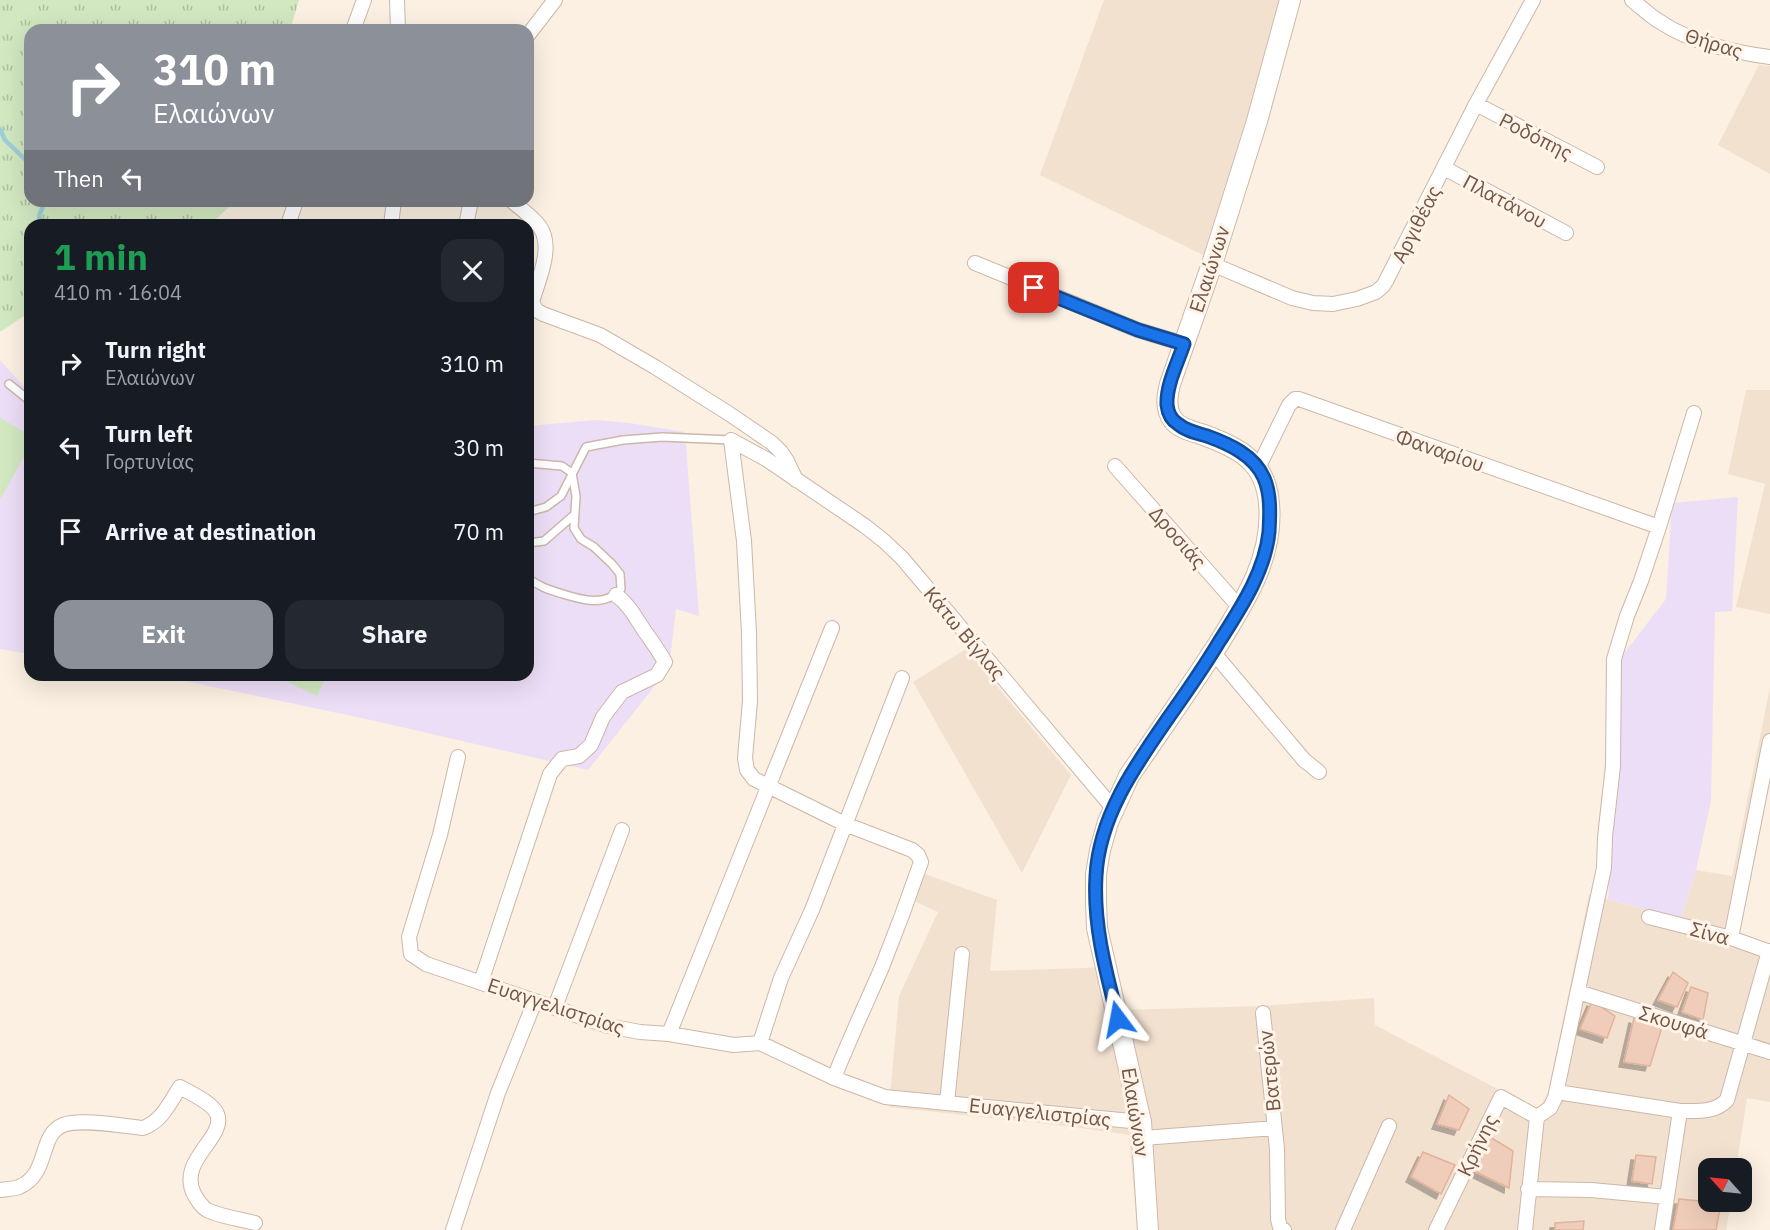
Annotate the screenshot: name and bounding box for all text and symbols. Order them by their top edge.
street label: Θήρας [1682,21,1746,65]
text: 310 m [153,42,276,97]
icon: right [54,48,132,126]
text: Ελαιώνων [153,95,274,130]
street label: Ροδόπης [1495,106,1577,166]
icon: left [116,162,149,195]
text: Then [54,164,104,193]
street label: Πλατάνου [1458,168,1552,234]
street label: Αργιθέας [1385,181,1447,267]
street label: Ελαιώνων [1182,222,1236,316]
text: 1 min [54,233,148,280]
button: close [441,239,504,302]
pin [1008,262,1059,313]
icon: arrive [1017,271,1050,304]
text: 410 m · 16:04 [54,279,182,306]
text: Turn right [105,335,206,364]
icon: right [54,347,87,380]
text: 310 m [440,349,504,378]
text: Ελαιώνων [105,364,195,391]
text: Turn left [105,419,193,448]
street label: Φαναρίου [1392,422,1488,478]
icon: left [54,431,87,464]
text: 30 m [453,433,504,462]
text: Γορτυνίας [105,448,194,475]
street label: Δροσιάς [1143,500,1213,574]
icon: arrive [54,515,87,548]
text: Arrive at destination [105,517,316,546]
text: 70 m [453,517,504,546]
street label: Κάτω Βίγλας [918,581,1012,685]
button: Exit [54,600,273,669]
button: Share [285,600,504,669]
street label: Σίνα [1687,915,1733,951]
street label: Ευαγγελιστρίας [484,971,628,1041]
position arrow [1086,987,1150,1051]
street label: Σκουφά [1636,999,1712,1045]
street label: Βατερών [1251,1029,1287,1113]
street label: Ελαιώνων [1116,1065,1156,1159]
street label: Ευαγγελιστρίας [968,1091,1112,1133]
street label: Κρήνης [1450,1109,1504,1181]
north arrow [1698,1158,1752,1212]
map controls [1698,1158,1752,1212]

